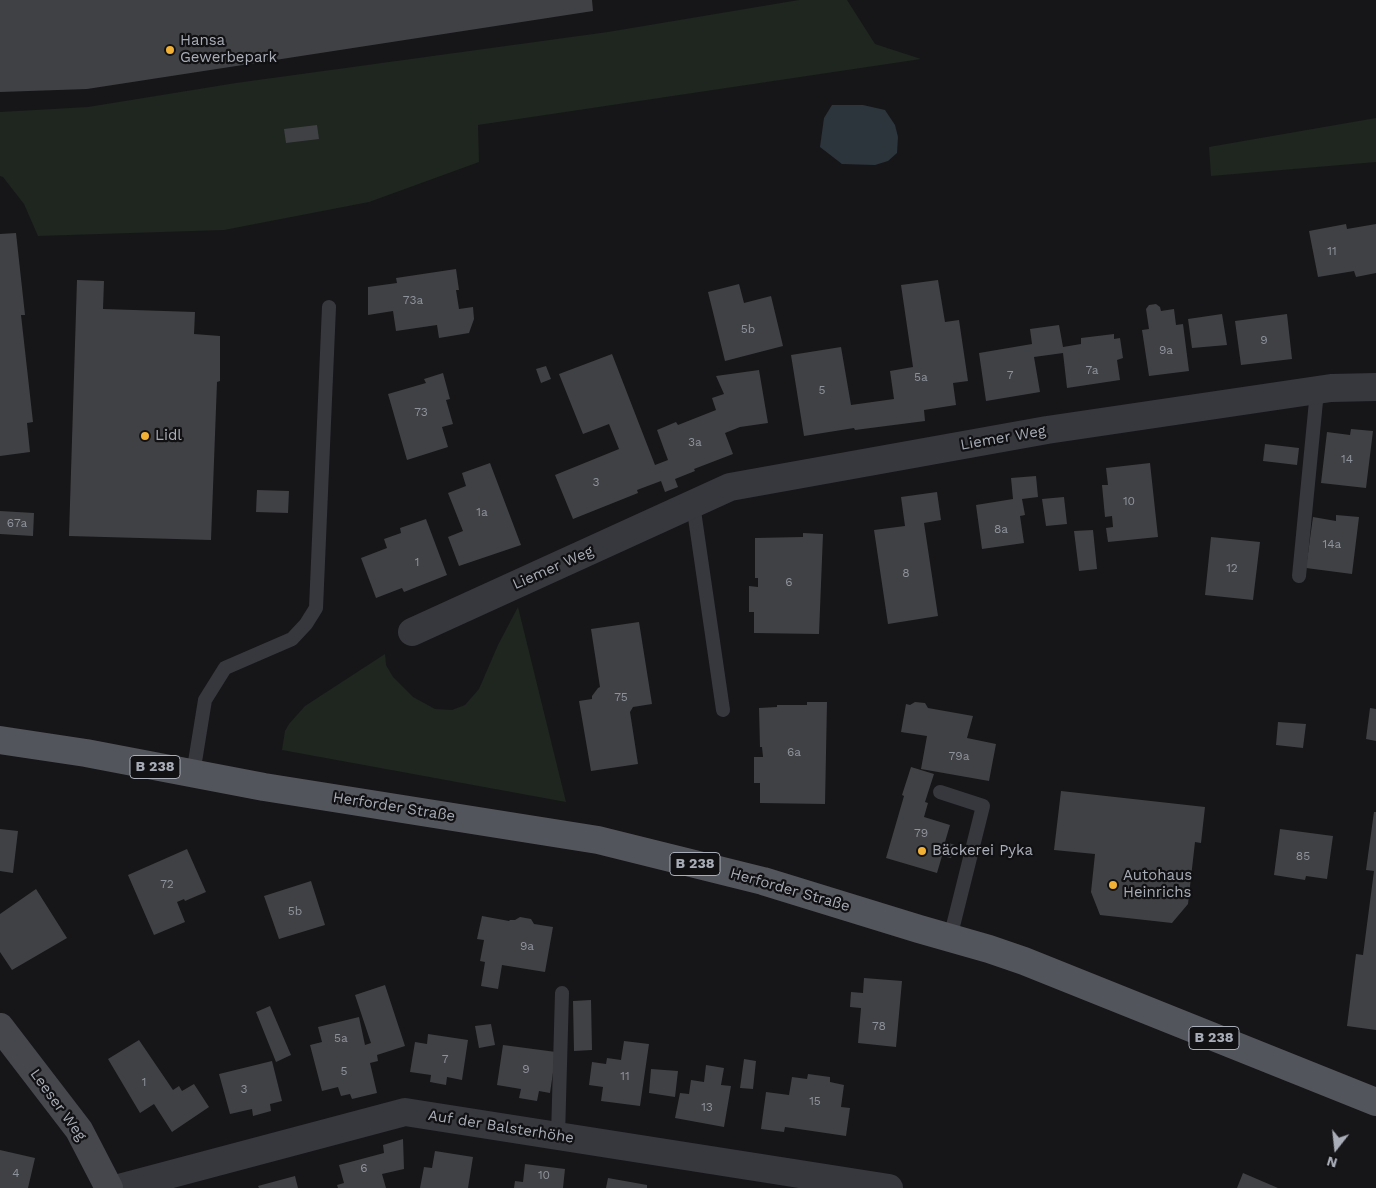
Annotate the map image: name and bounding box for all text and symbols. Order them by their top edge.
place label: Hansa Gewerbepark [180,32,277,67]
marker: Hansa Gewerbepark [164,44,176,56]
house number: 11 [1327,244,1337,258]
house number: 73a [403,293,423,307]
house number: 5b [741,322,755,336]
house number: 9 [1260,333,1268,347]
house number: 9a [1159,343,1173,357]
house number: 7a [1085,363,1099,377]
house number: 7 [1007,368,1013,382]
house number: 5a [914,370,928,384]
house number: 5 [819,383,825,397]
house number: 73 [414,405,428,419]
street label: Liemer Weg [959,422,1047,454]
place label: Lidl [155,427,182,445]
marker: Lidl [139,430,151,442]
house number: 3a [688,435,702,449]
house number: 14 [1341,452,1353,466]
house number: 3 [593,475,599,489]
house number: 10 [1123,494,1135,508]
house number: 1a [476,505,488,519]
house number: 67a [7,516,27,530]
house number: 8a [994,522,1008,536]
house number: 14a [1323,537,1341,551]
street label: Liemer Weg [510,542,596,594]
house number: 1 [415,555,419,569]
house number: 12 [1226,561,1238,575]
house number: 8 [902,566,910,580]
house number: 6 [785,575,793,589]
house number: 75 [614,690,628,704]
house number: 6a [787,745,801,759]
house number: 79a [949,749,969,763]
road number: B 238 [130,756,180,779]
street label: Herforder Straße [331,788,457,826]
house number: 79 [914,826,928,840]
place label: Bäckerei Pyka [932,842,1033,860]
marker: Bäckerei Pyka [916,845,928,857]
house number: 85 [1296,849,1310,863]
road number: B 238 [670,852,720,876]
street label: Herforder Straße [728,864,852,916]
place label: Autohaus Heinrichs [1123,867,1192,902]
house number: 72 [160,877,174,891]
marker: Autohaus Heinrichs [1107,879,1119,891]
house number: 5b [288,904,302,918]
house number: 9a [520,939,534,953]
house number: 78 [872,1019,886,1033]
road number: B 238 [1189,1026,1239,1050]
house number: 5a [334,1031,348,1045]
house number: 7 [442,1052,448,1066]
house number: 9 [522,1062,530,1076]
house number: 5 [341,1064,347,1078]
street label: Leeser Weg [26,1066,90,1144]
house number: 11 [620,1069,630,1083]
house number: 1 [142,1075,146,1089]
house number: 3 [241,1082,247,1096]
house number: 15 [809,1094,821,1108]
house number: 13 [701,1100,713,1114]
street label: Auf der Balsterhöhe [427,1107,575,1147]
north arrow [1311,1123,1361,1173]
text: N [1325,1153,1339,1172]
house number: 6 [360,1161,368,1175]
house number: 4 [12,1166,20,1180]
house number: 10 [538,1168,550,1182]

